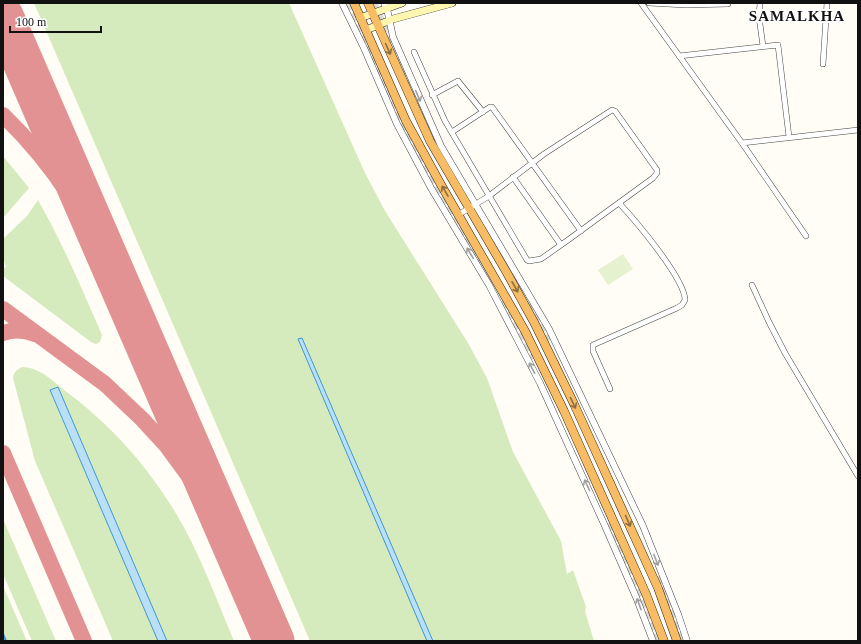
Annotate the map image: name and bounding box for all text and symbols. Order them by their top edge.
scale bar [10,8,101,34]
district label: SAMALKHA [749,8,845,24]
text: 100 m [16,15,47,29]
one-way arrow [385,42,392,54]
one-way arrow [415,90,423,102]
one-way arrow [440,185,448,197]
one-way arrow [465,247,473,259]
one-way arrow [511,281,519,293]
one-way arrow [528,362,535,374]
one-way arrow [570,397,577,409]
one-way arrow [583,480,590,492]
one-way arrow [624,515,632,527]
one-way arrow [653,554,661,566]
one-way arrow [635,599,643,611]

